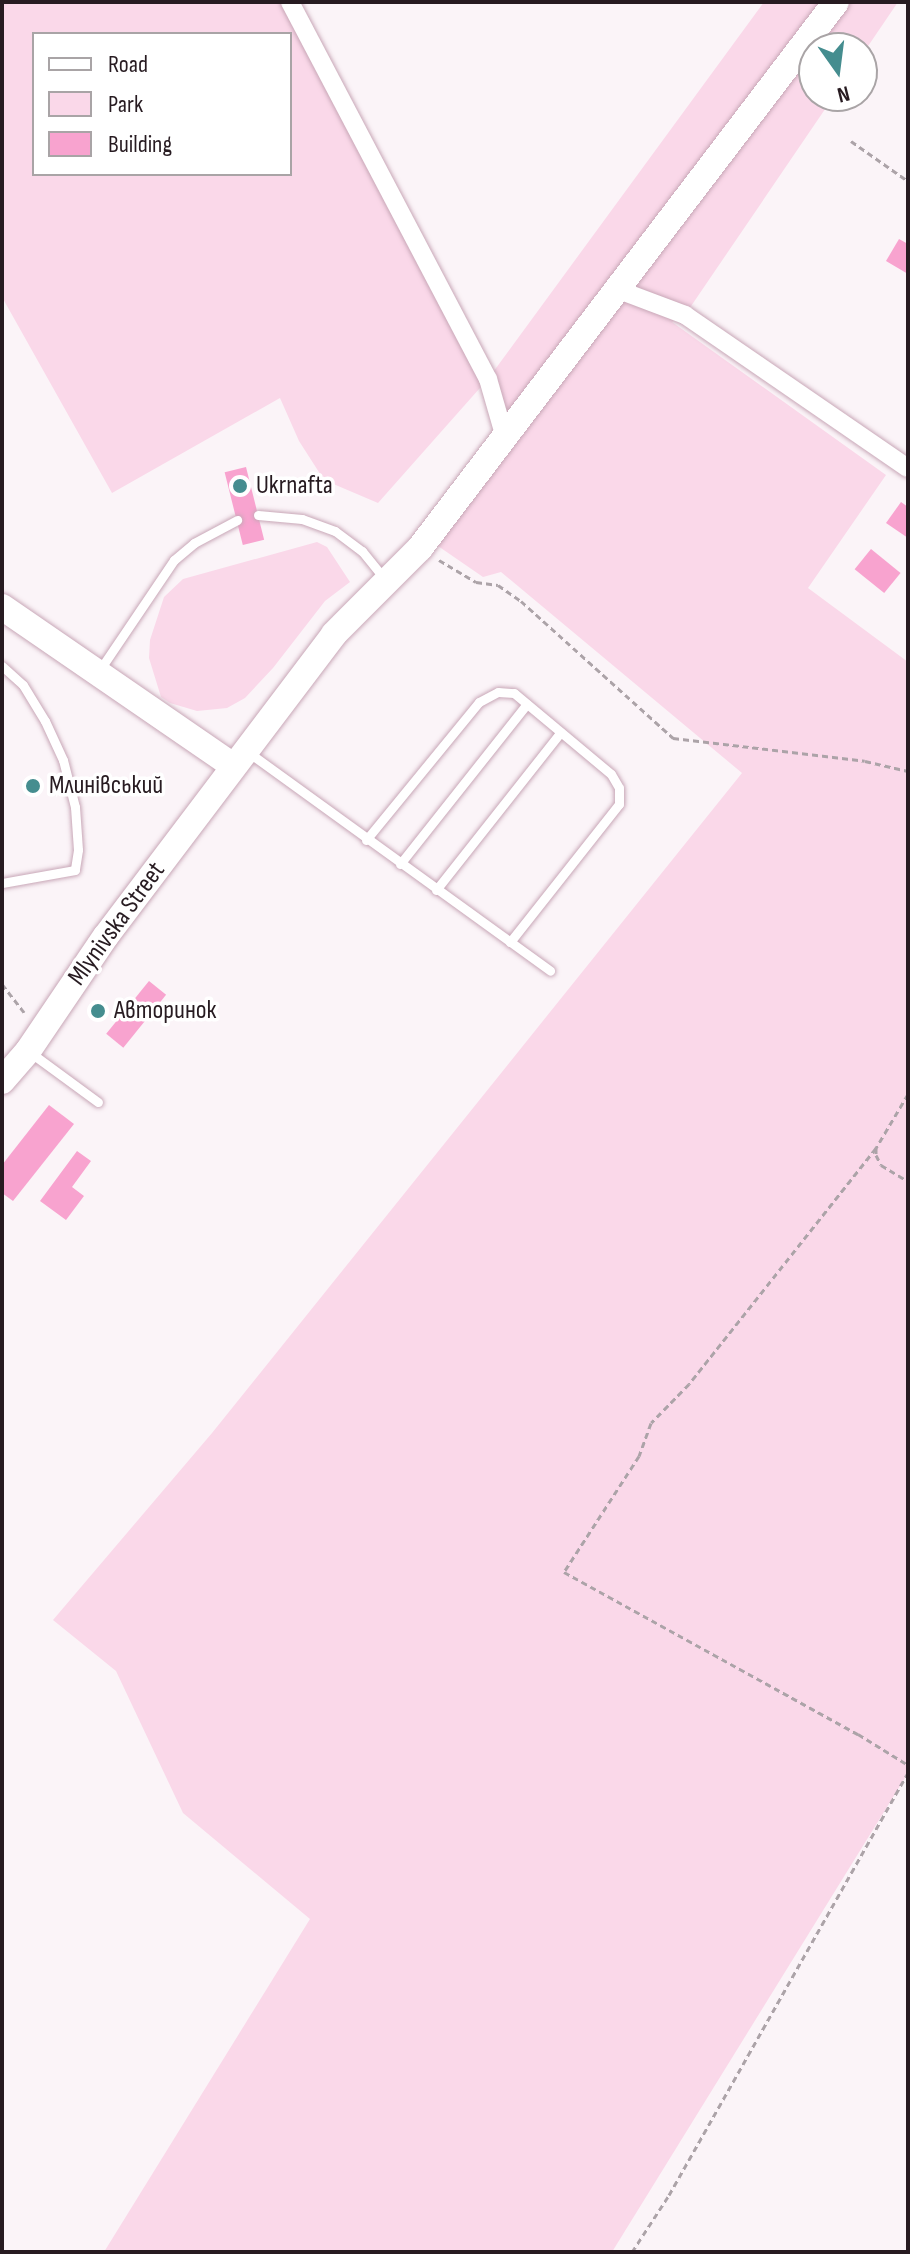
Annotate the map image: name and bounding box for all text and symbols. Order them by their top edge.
legend [32,32,292,176]
north arrow [798,32,878,112]
text: Road [108,50,148,79]
text: N [834,79,852,108]
text: Park [108,90,143,119]
text: Building [108,130,172,159]
place label: Ukrnafta [256,470,333,502]
marker: Ukrnafta [231,477,249,495]
place label: Млинівський [49,770,163,802]
marker: Млинівський [24,777,42,795]
street label: Mlynivska Street [62,856,172,992]
place label: Авторинок [114,995,216,1027]
marker: Авторинок [89,1002,107,1020]

